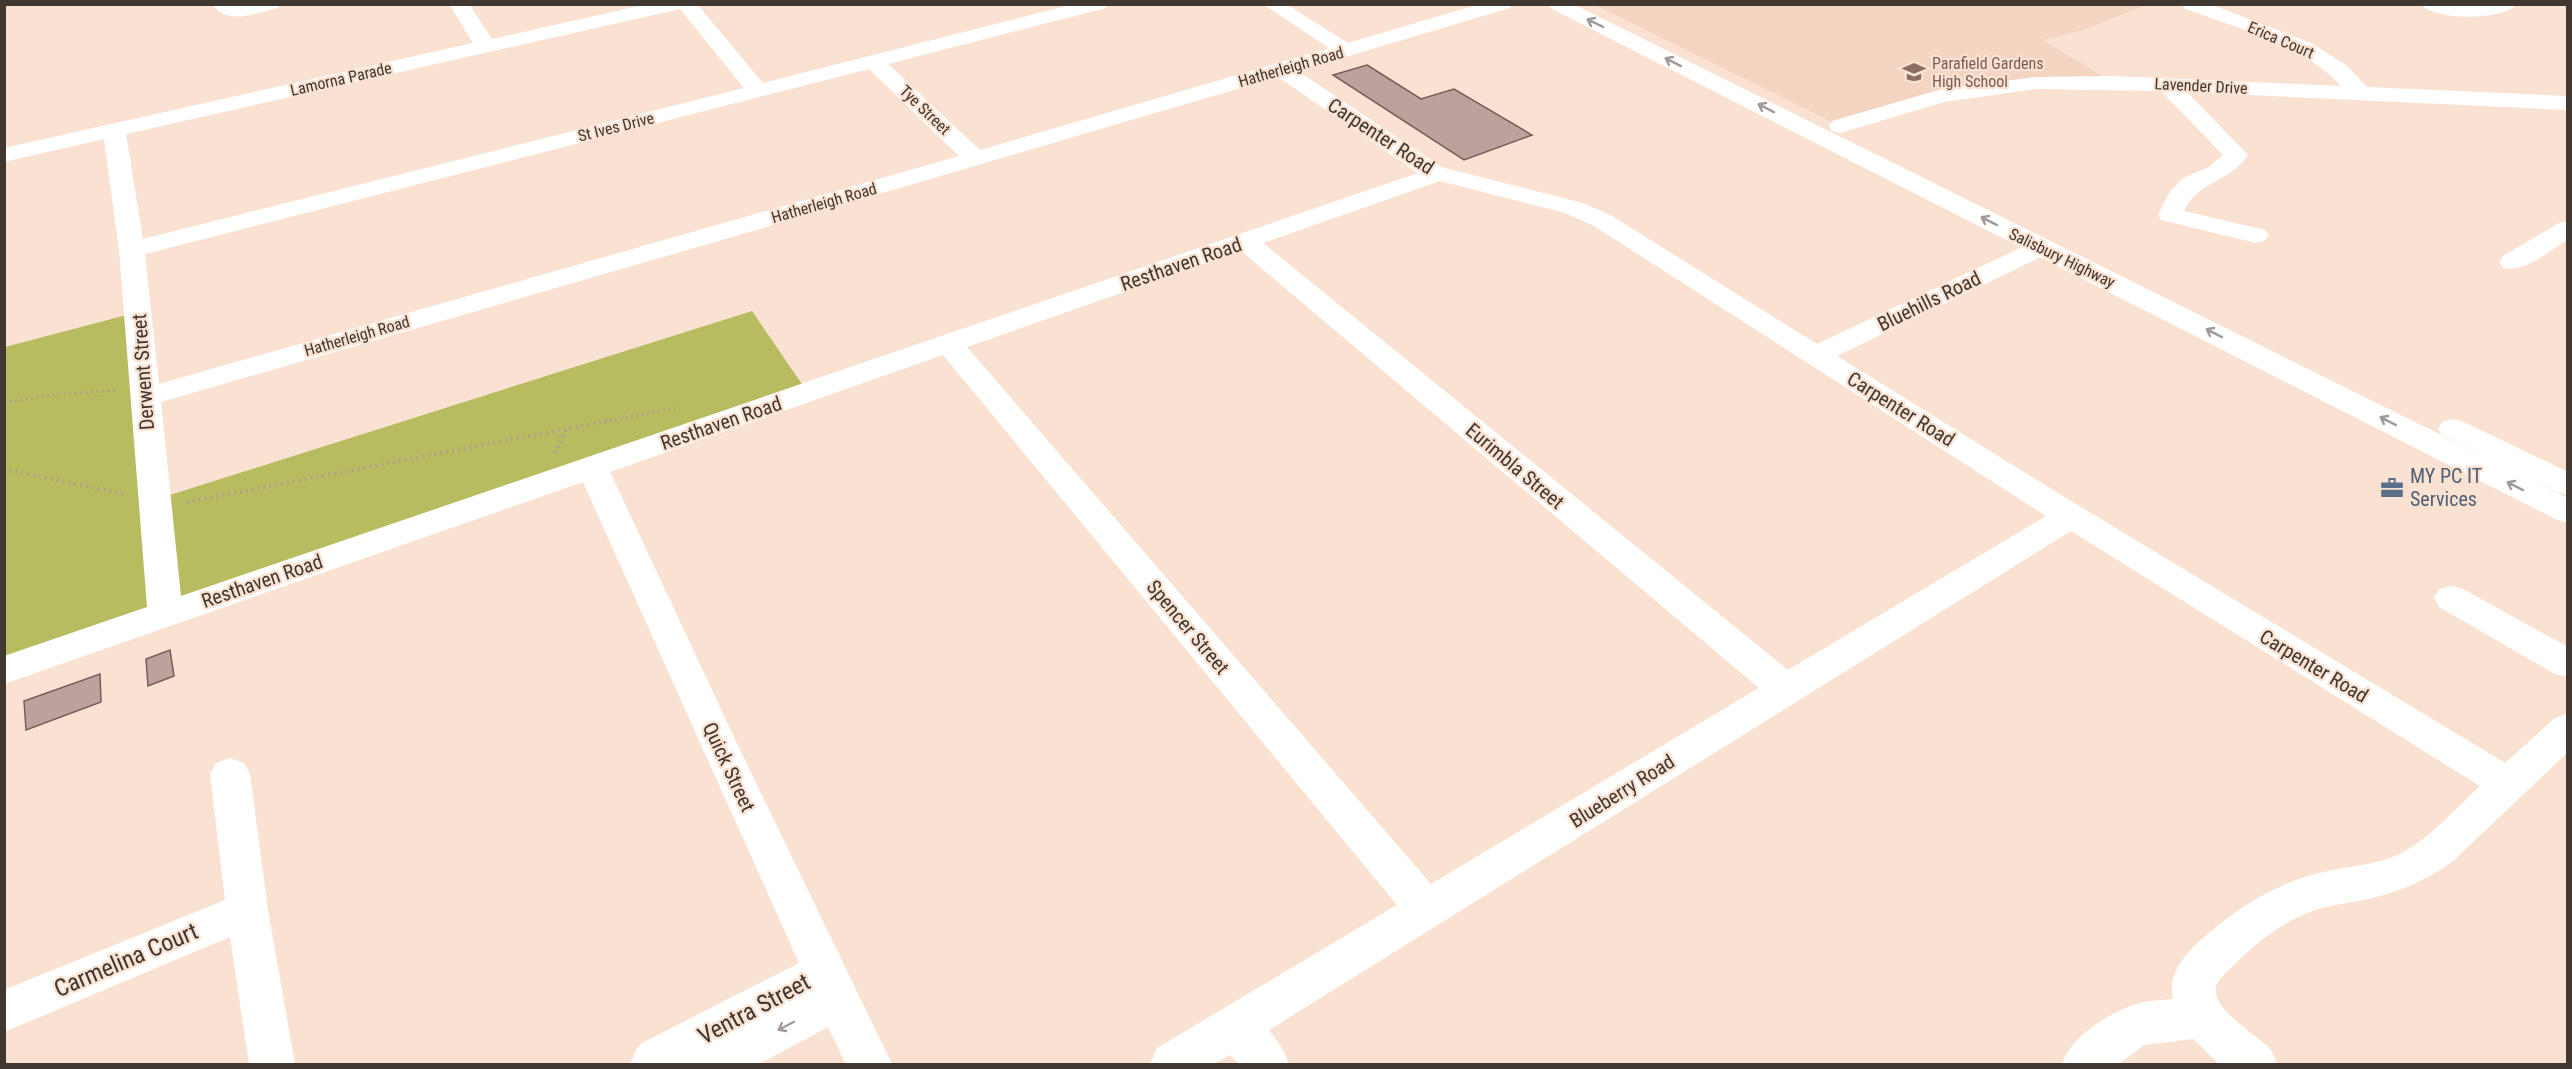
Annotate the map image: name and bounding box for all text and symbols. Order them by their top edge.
one-way arrow [1587,17,1605,29]
street label: Erica Court [2245,18,2317,63]
street label: Hatherleigh Road [1236,43,1346,91]
place label: Parafield Gardens High School [1932,54,2044,91]
one-way arrow [1665,55,1683,67]
street label: Lamorna Parade [288,58,394,100]
school or university icon: Parafield Gardens High School [1901,59,1927,85]
street label: Lavender Drive [2154,74,2248,98]
street label: Tye Street [896,81,954,139]
street label: Carpenter Road [1323,93,1439,179]
one-way arrow [1757,102,1775,114]
street label: St Ives Drive [576,108,656,146]
street label: Hatherleigh Road [769,179,879,227]
one-way arrow [1981,215,1999,226]
street label: Salisbury Highway [2006,224,2118,292]
street label: Resthaven Road [1117,232,1245,296]
street label: Bluehills Road [1873,266,1985,336]
street label: Hatherleigh Road [302,312,412,360]
street label: Derwent Street [127,313,159,431]
one-way arrow [2205,327,2223,339]
street label: Carpenter Road [1843,366,1959,452]
street label: Resthaven Road [657,391,785,455]
one-way arrow [2380,415,2397,427]
street label: Eurimbla Street [1461,418,1569,514]
place label: MY PC IT Services [2410,464,2482,511]
office icon: MY PC IT Services [2379,475,2405,501]
one-way arrow [2507,479,2525,491]
street label: Resthaven Road [198,549,326,613]
street label: Spencer Street [1142,575,1234,679]
street label: Carpenter Road [2255,624,2373,708]
street label: Quick Street [698,718,760,816]
street label: Blueberry Road [1565,749,1679,833]
street label: Carmelina Court [50,917,202,1003]
street label: Ventra Street [693,968,815,1050]
one-way arrow [778,1021,796,1032]

